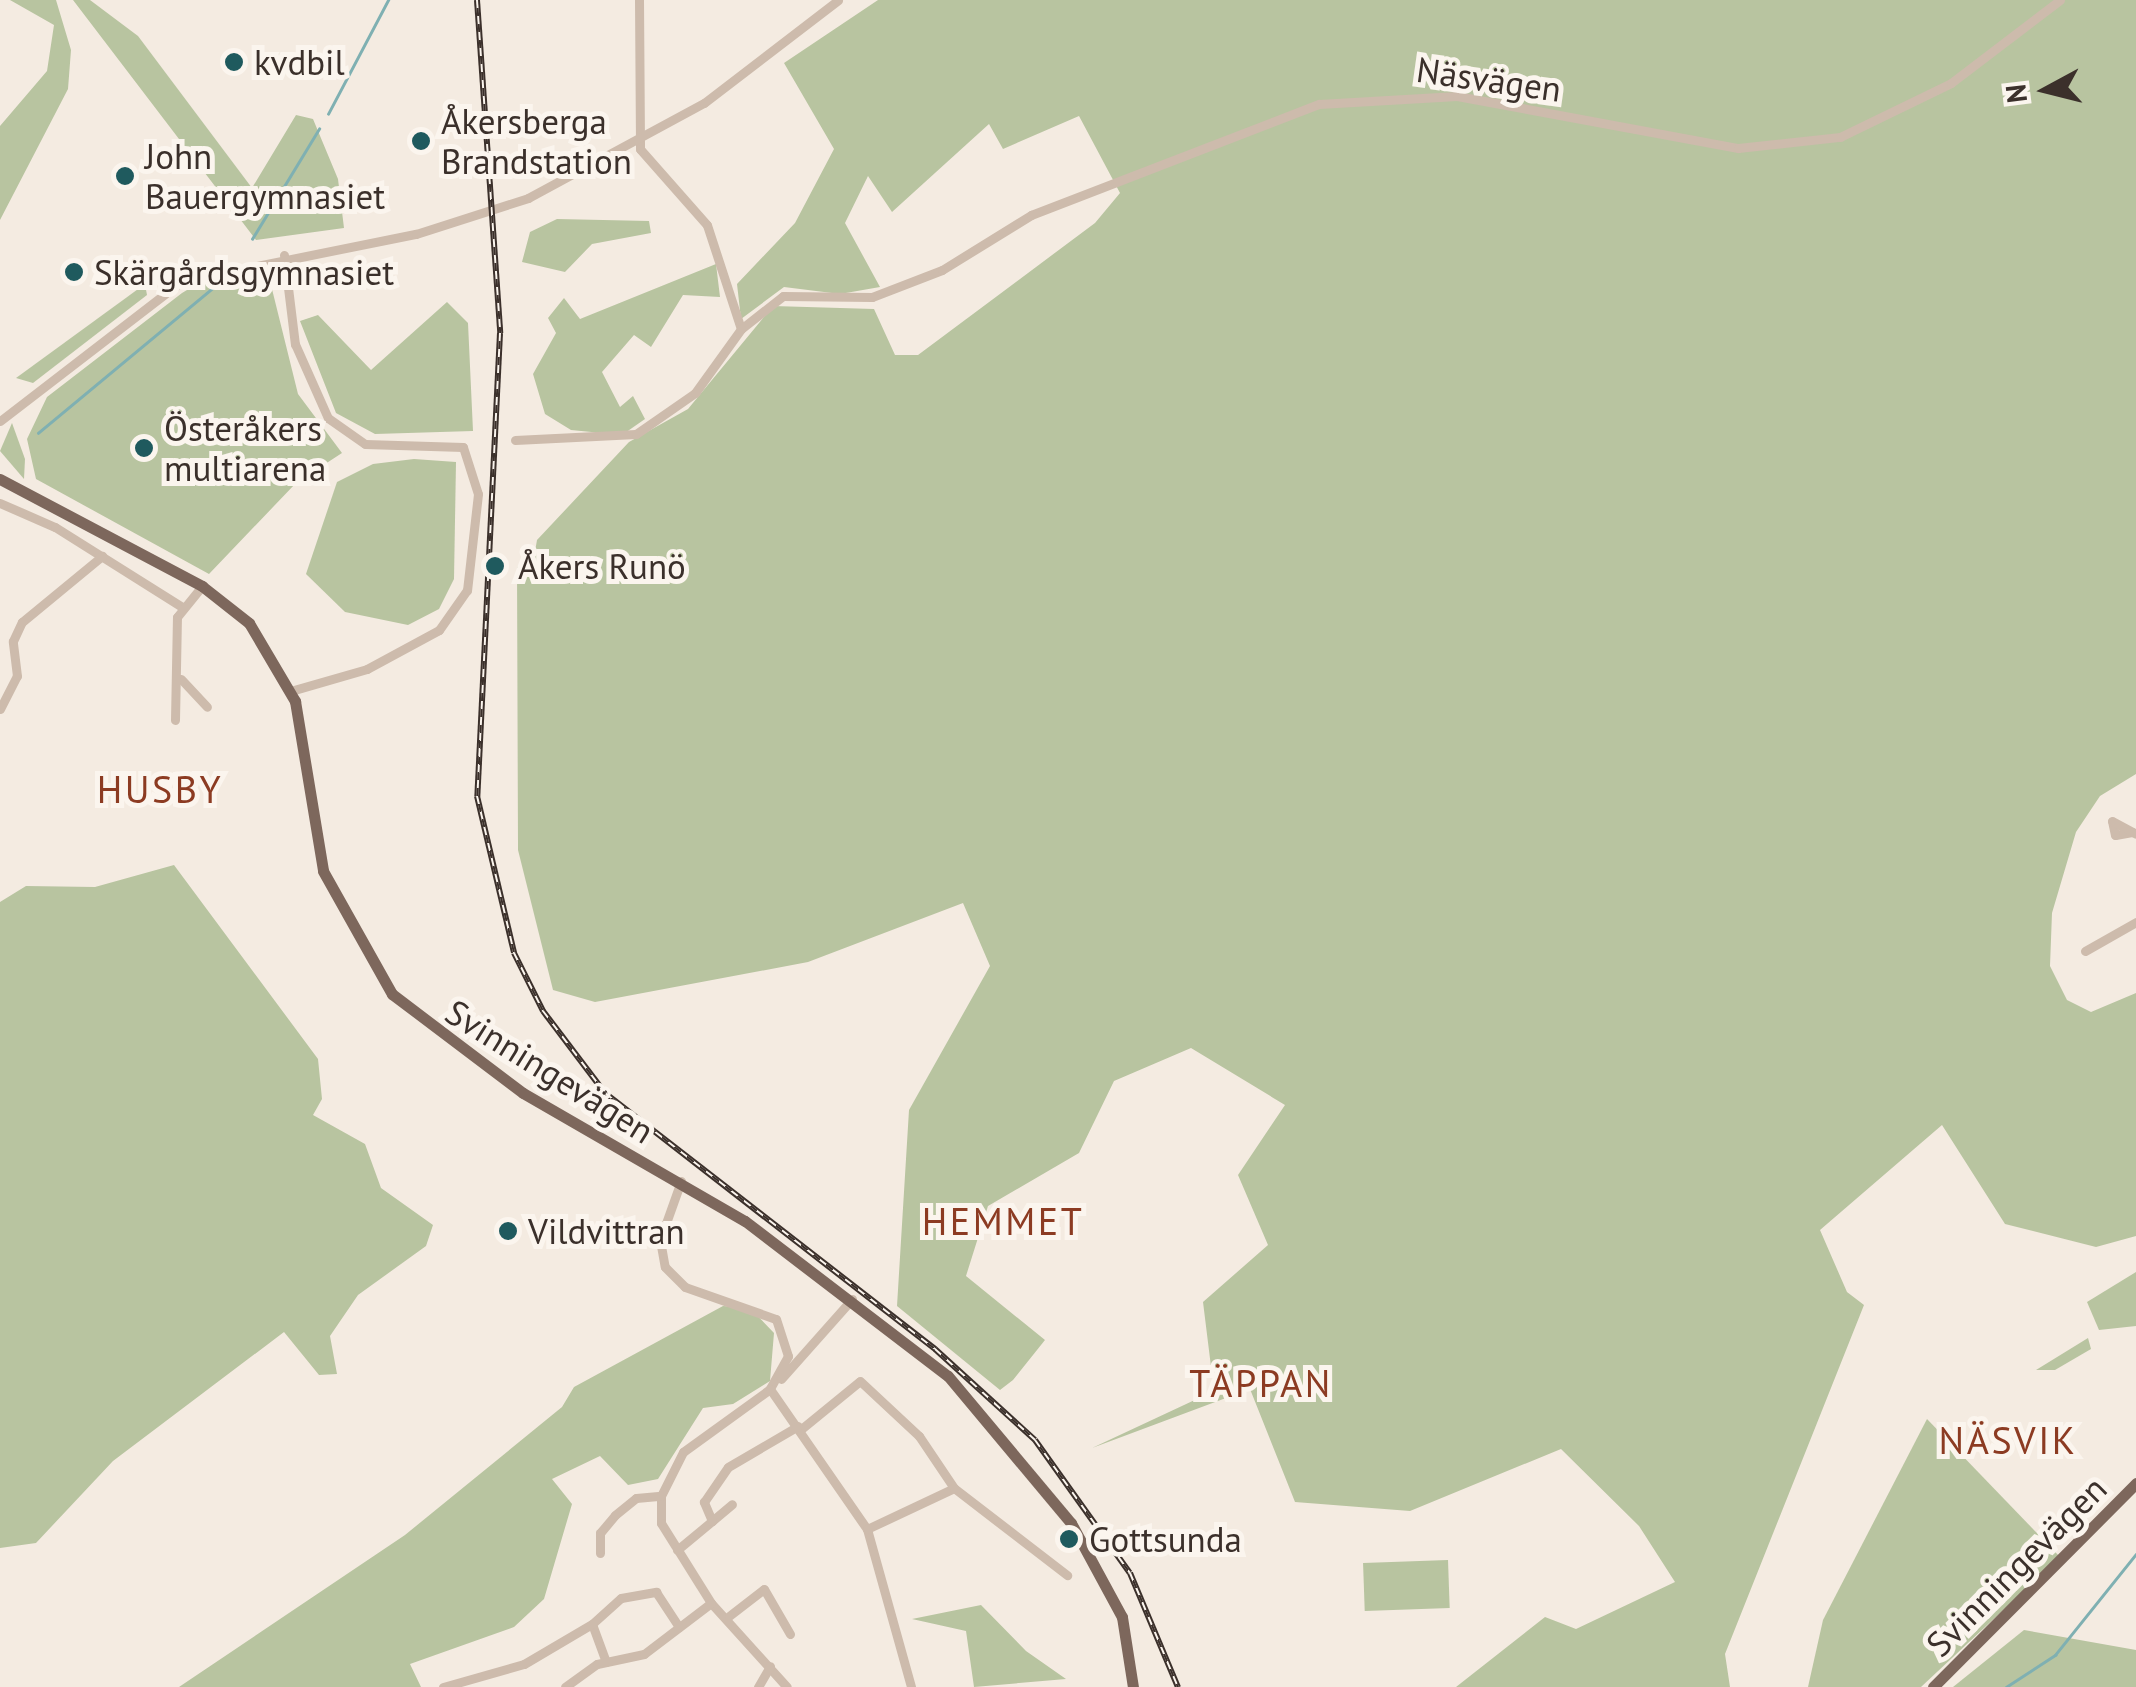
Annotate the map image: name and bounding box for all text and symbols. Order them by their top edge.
north arrow [1996,40,2096,140]
place label: kvdbil [254,41,345,83]
street label: Näsvägen [1414,48,1564,110]
marker: kvdbil [223,51,245,73]
text: N [1996,82,2035,105]
place label: Åkersberga Brandstation [441,100,632,182]
marker: Åkersberga Brandstation [410,130,432,152]
place label: John Bauergymnasiet [145,135,385,217]
marker: John Bauergymnasiet [114,165,136,187]
place label: Skärgårdsgymnasiet [94,251,394,293]
marker: Skärgårdsgymnasiet [63,261,85,283]
place label: Österåkers multiarena [164,407,326,489]
marker: Österåkers multiarena [133,437,155,459]
place label: Åkers Runö [518,545,686,587]
marker: Åkers Runö [482,553,508,579]
district label: HUSBY [97,766,223,812]
street label: Svinningevägen [438,990,662,1152]
district label: HEMMET [922,1198,1084,1244]
place label: Vildvittran [528,1210,685,1252]
marker: Vildvittran [497,1220,519,1242]
district label: TÄPPAN [1189,1360,1333,1406]
district label: NÄSVIK [1939,1417,2077,1463]
street label: Svinningevägen [1917,1467,2115,1665]
place label: Gottsunda [1089,1518,1242,1560]
marker: Gottsunda [1058,1528,1080,1550]

